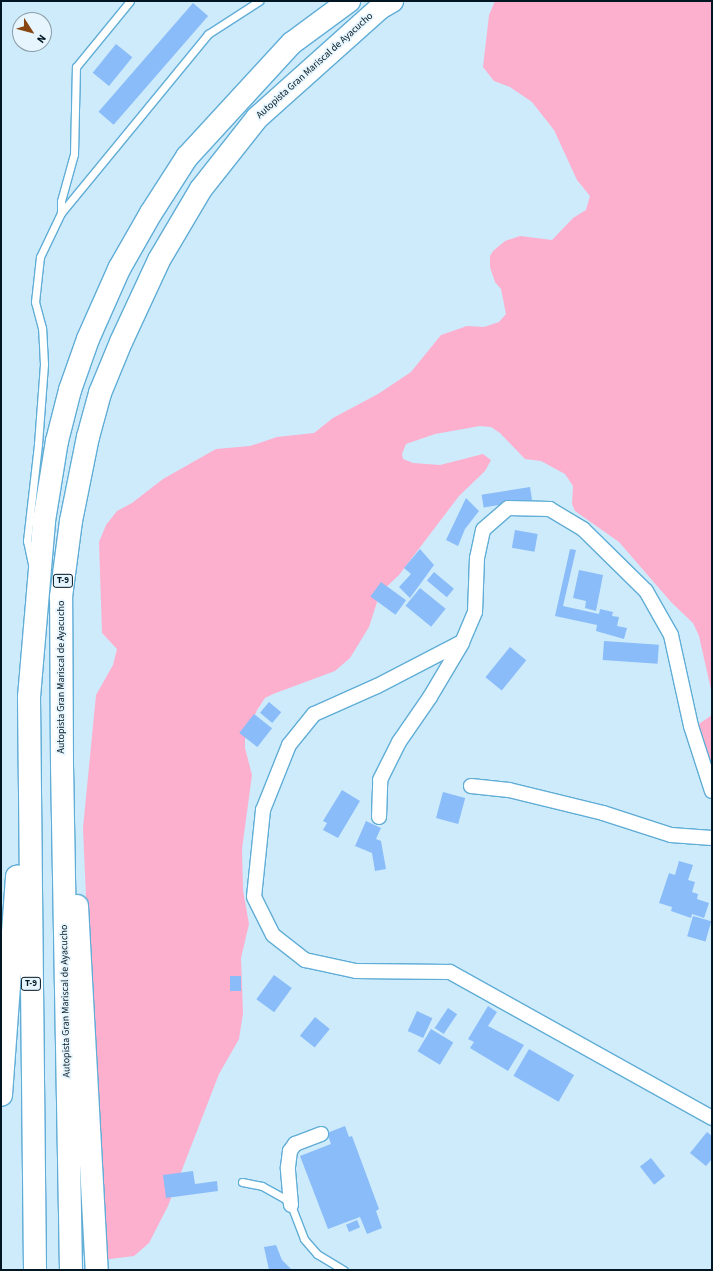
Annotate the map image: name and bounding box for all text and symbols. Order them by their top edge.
street label: Autopista Gran Mariscal de Ayacucho [254,10,376,122]
north arrow [12,12,52,52]
text: N [33,31,50,46]
road number: T-9 [52,574,74,588]
street label: Autopista Gran Mariscal de Ayacucho [56,601,68,753]
street label: Autopista Gran Mariscal de Ayacucho [59,924,73,1078]
road number: T-9 [20,977,42,991]

